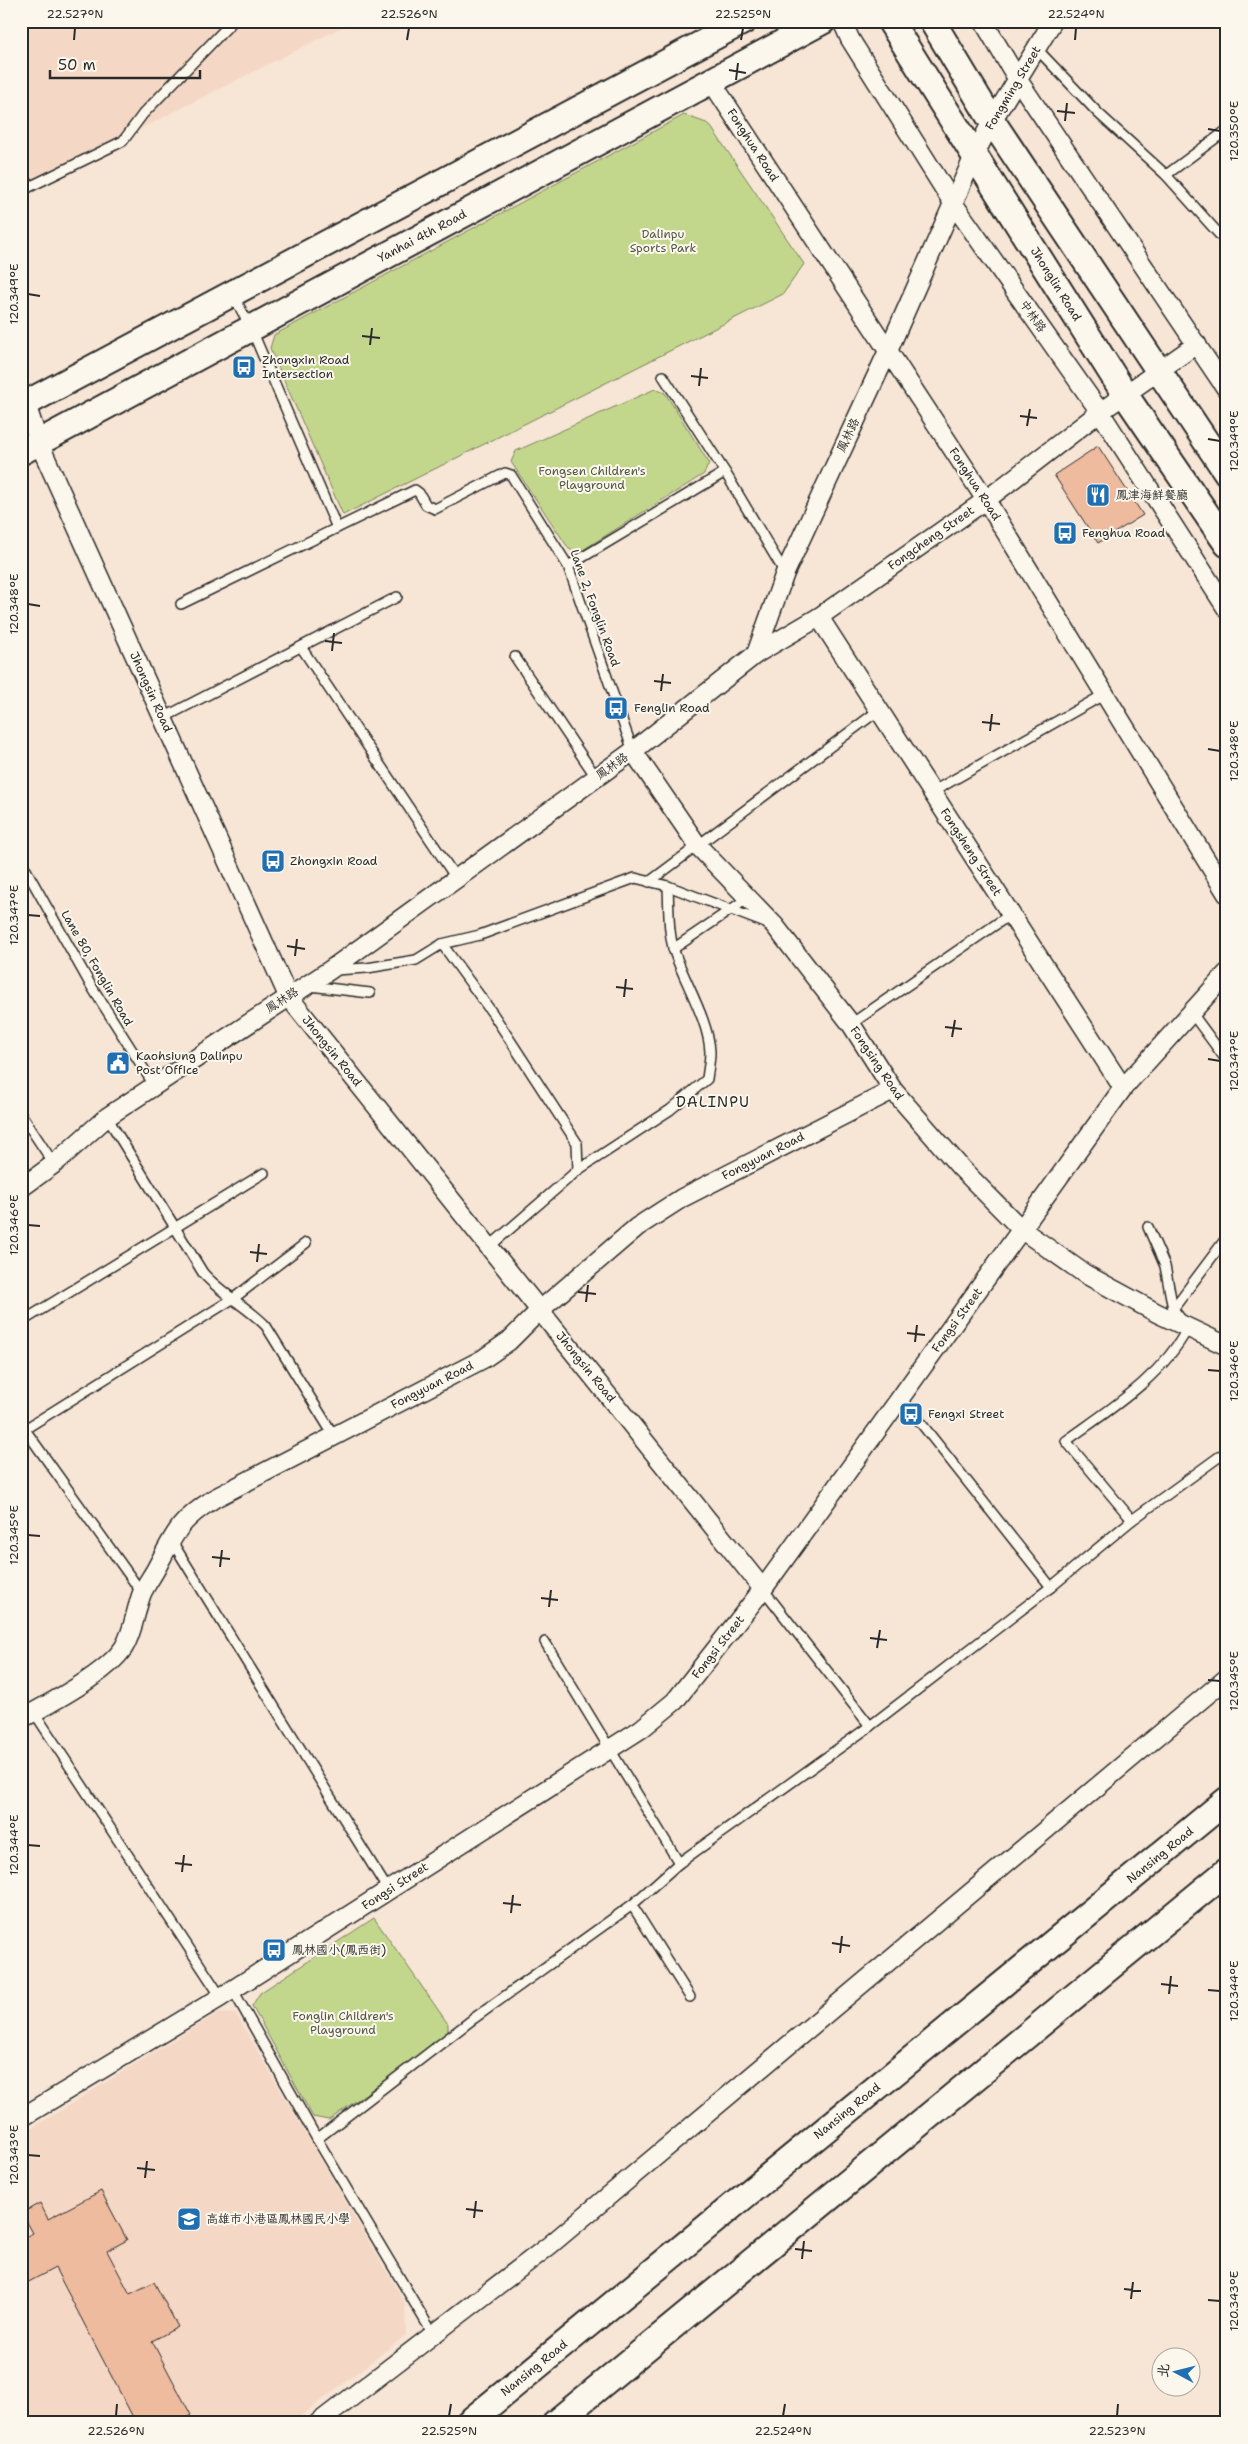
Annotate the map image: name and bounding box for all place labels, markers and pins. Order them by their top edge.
place label: Zhongxin Road Intersection [262,352,350,382]
bus stop icon: Zhongxin Road Intersection [231,354,257,380]
restaurant icon: 鳳津海鮮餐廳 [1085,482,1111,508]
place label: 鳳津海鮮餐廳 [1116,487,1188,503]
bus stop icon: Fenghua Road [1052,520,1078,546]
place label: Fenghua Road [1082,525,1166,541]
bus stop icon: Fenglin Road [603,695,629,721]
place label: Fenglin Road [634,700,710,716]
bus stop icon: Zhongxin Road [260,848,286,874]
place label: Zhongxin Road [290,853,378,869]
place label: Kaohsiung Dalinpu Post Office [136,1048,243,1078]
public building icon: Kaohsiung Dalinpu Post Office [105,1050,131,1076]
bus stop icon: Fengxi Street [898,1401,924,1427]
place label: Fengxi Street [928,1406,1005,1422]
bus stop icon: 鳳林國小(鳳西街) [261,1937,287,1963]
place label: 鳳林國小(鳳西街) [292,1942,386,1958]
school or university icon: 高雄市小港區鳳林國民小學 [176,2206,202,2232]
place label: 高雄市小港區鳳林國民小學 [206,2211,350,2227]

